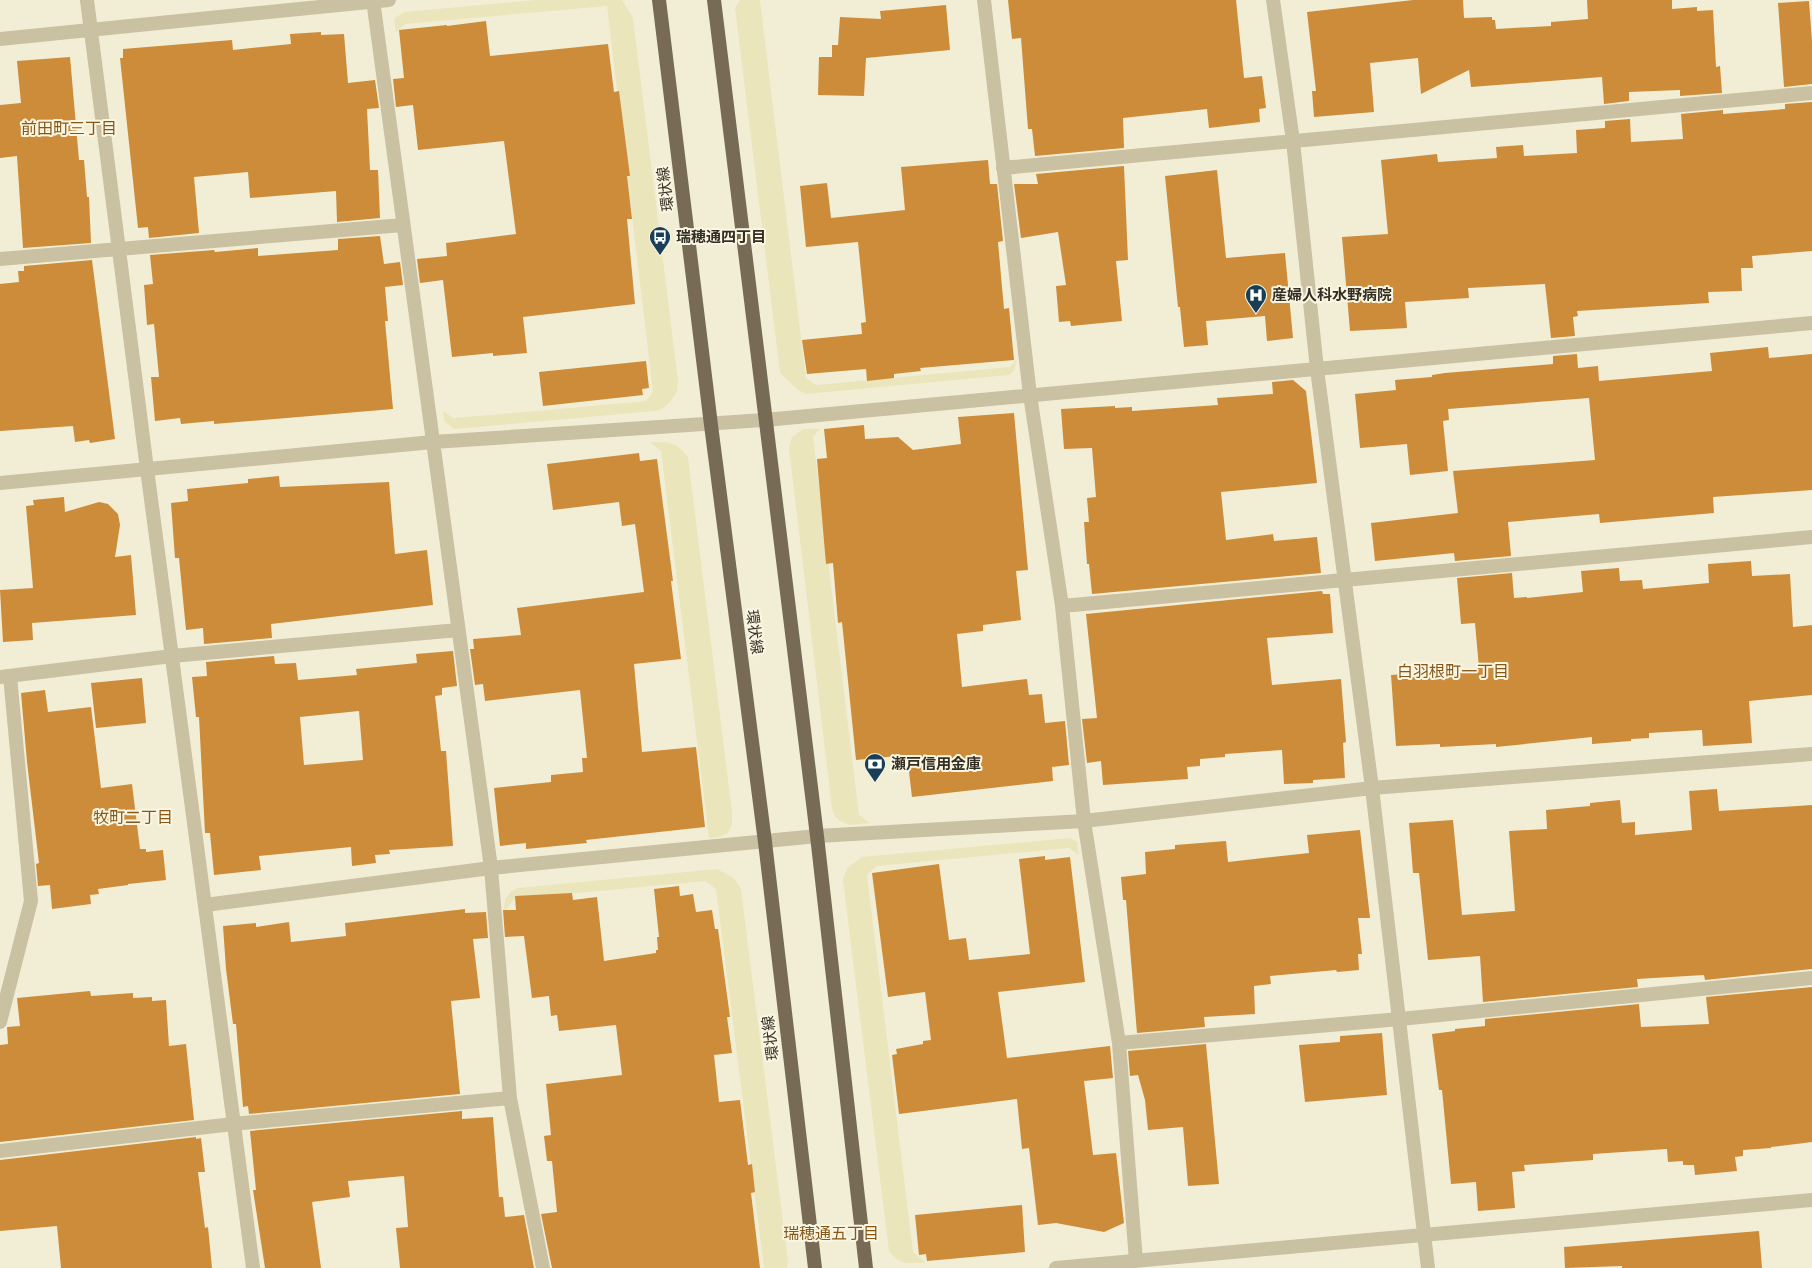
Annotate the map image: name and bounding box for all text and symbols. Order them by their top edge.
district label: 前田町三丁目 [21,120,117,139]
street label: 環状線 [654,166,678,212]
bus stop icon: 瑞穂通四丁目 [648,225,672,256]
place label: 瑞穂通四丁目 [676,228,766,247]
hospital icon: 産婦人科水野病院 [1244,283,1268,314]
place label: 産婦人科水野病院 [1272,286,1392,305]
street label: 環状線 [742,609,766,655]
district label: 白羽根町一丁目 [1397,663,1509,682]
bank icon: 瀬戸信用金庫 [863,752,887,783]
place label: 瀬戸信用金庫 [891,755,981,774]
district label: 牧町二丁目 [93,809,173,828]
street label: 環状線 [759,1015,783,1061]
district label: 瑞穂通五丁目 [783,1225,879,1244]

